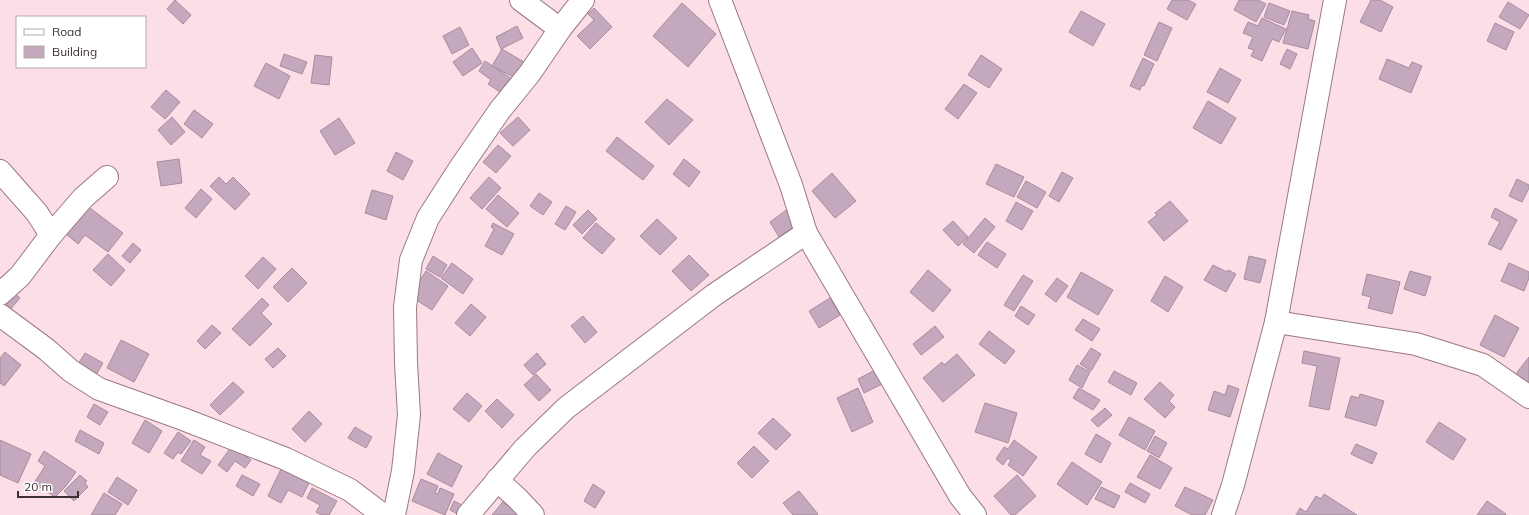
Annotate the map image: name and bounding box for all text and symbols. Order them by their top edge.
legend [16,16,146,68]
text: Road [52,24,81,39]
text: Building [52,44,97,59]
scale bar [18,473,78,499]
text: 20 m [24,479,52,494]

